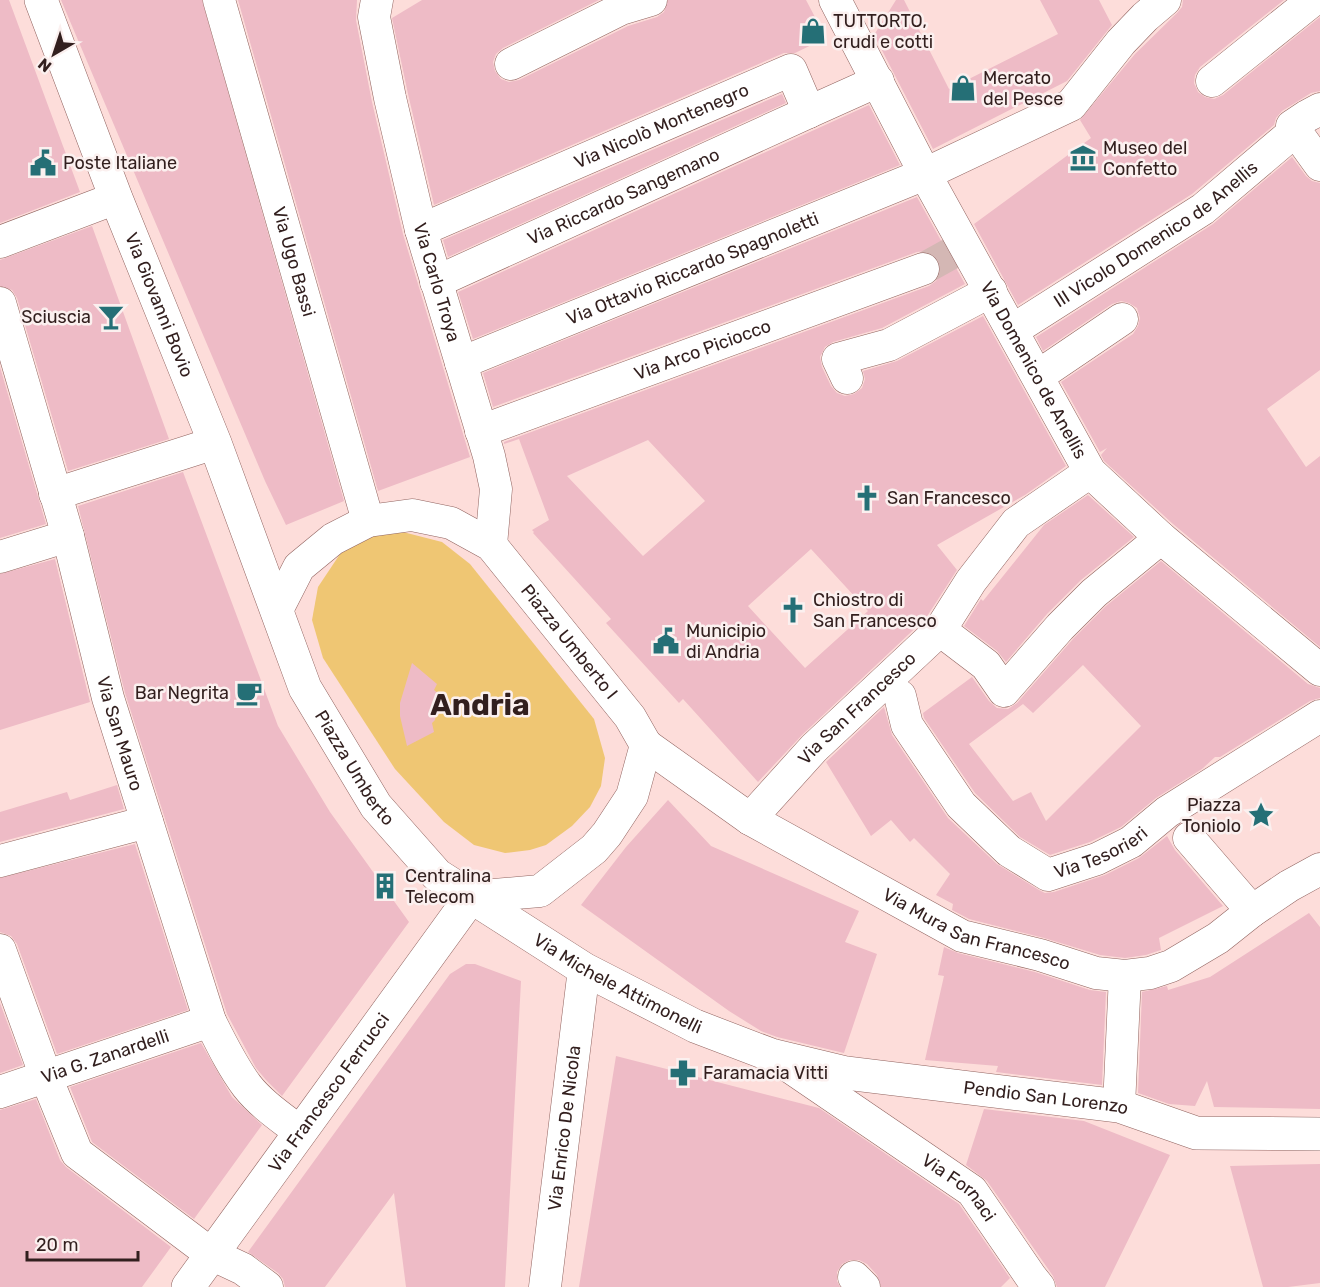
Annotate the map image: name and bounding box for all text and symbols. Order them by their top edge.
place label: TUTTORTO, crudi e cotti [833,10,933,53]
shop icon: TUTTORTO, crudi e cotti [798,16,828,46]
north arrow [24,24,84,84]
text: N [34,54,55,76]
place label: Mercato del Pesce [983,67,1063,110]
shop icon: Mercato del Pesce [948,73,978,103]
street label: Via Nicolò Montenegro [571,79,752,173]
place label: Museo del Confetto [1103,137,1187,180]
street label: Via Riccardo Sangemano [524,143,723,250]
museum icon: Museo del Confetto [1068,143,1098,173]
public building icon: Poste Italiane [28,148,58,178]
place label: Poste Italiane [63,152,177,174]
street label: III Vicolo Domenico de Anellis [1050,156,1262,312]
street label: Via Ugo Bassi [268,204,320,319]
street label: Via Ottavio Riccardo Spagnoletti [563,207,822,330]
street label: Via Carlo Troya [409,221,465,344]
street label: Via Giovanni Bovio [120,229,198,380]
street label: Via Domenico de Anellis [976,277,1091,463]
bar icon: Sciuscia [96,302,126,332]
place label: Sciuscia [21,306,91,328]
street label: Via Arco Piciocco [631,315,774,385]
church icon: San Francesco [852,483,882,513]
place label: San Francesco [887,487,1011,509]
street label: Piazza Umberto I [516,580,622,704]
place label: Chiostro di San Francesco [813,589,937,632]
church icon: Chiostro di San Francesco [778,595,808,625]
place label: Municipio di Andria [686,620,766,663]
public building icon: Municipio di Andria [651,626,681,656]
street label: Via San Francesco [793,647,920,769]
street label: Via San Mauro [92,674,148,794]
cafe icon: Bar Negrita [234,678,264,708]
place label: Bar Negrita [135,682,229,704]
district label: Andria [430,687,530,723]
street label: Piazza Umberto [310,706,399,830]
place label: Piazza Toniolo [1182,794,1241,837]
place icon: Piazza Toniolo [1246,800,1276,830]
street label: Via Tesorieri [1051,822,1152,883]
place label: Centralina Telecom [405,865,491,908]
building icon: Centralina Telecom [370,871,400,901]
street label: Via Mura San Francesco [879,883,1073,975]
street label: Via Michele Attimonelli [529,929,705,1039]
street label: Via Francesco Ferrucci [264,1009,394,1177]
street label: Via G. Zanardelli [38,1025,172,1088]
street label: Via Enrico De Nicola [543,1044,586,1212]
pharmacy icon: Faramacia Vitti [668,1058,698,1088]
place label: Faramacia Vitti [703,1062,828,1084]
street label: Pendio San Lorenzo [962,1076,1132,1120]
street label: Via Fornaci [917,1149,1001,1226]
scale bar [27,1224,138,1262]
text: 20 m [36,1234,78,1256]

